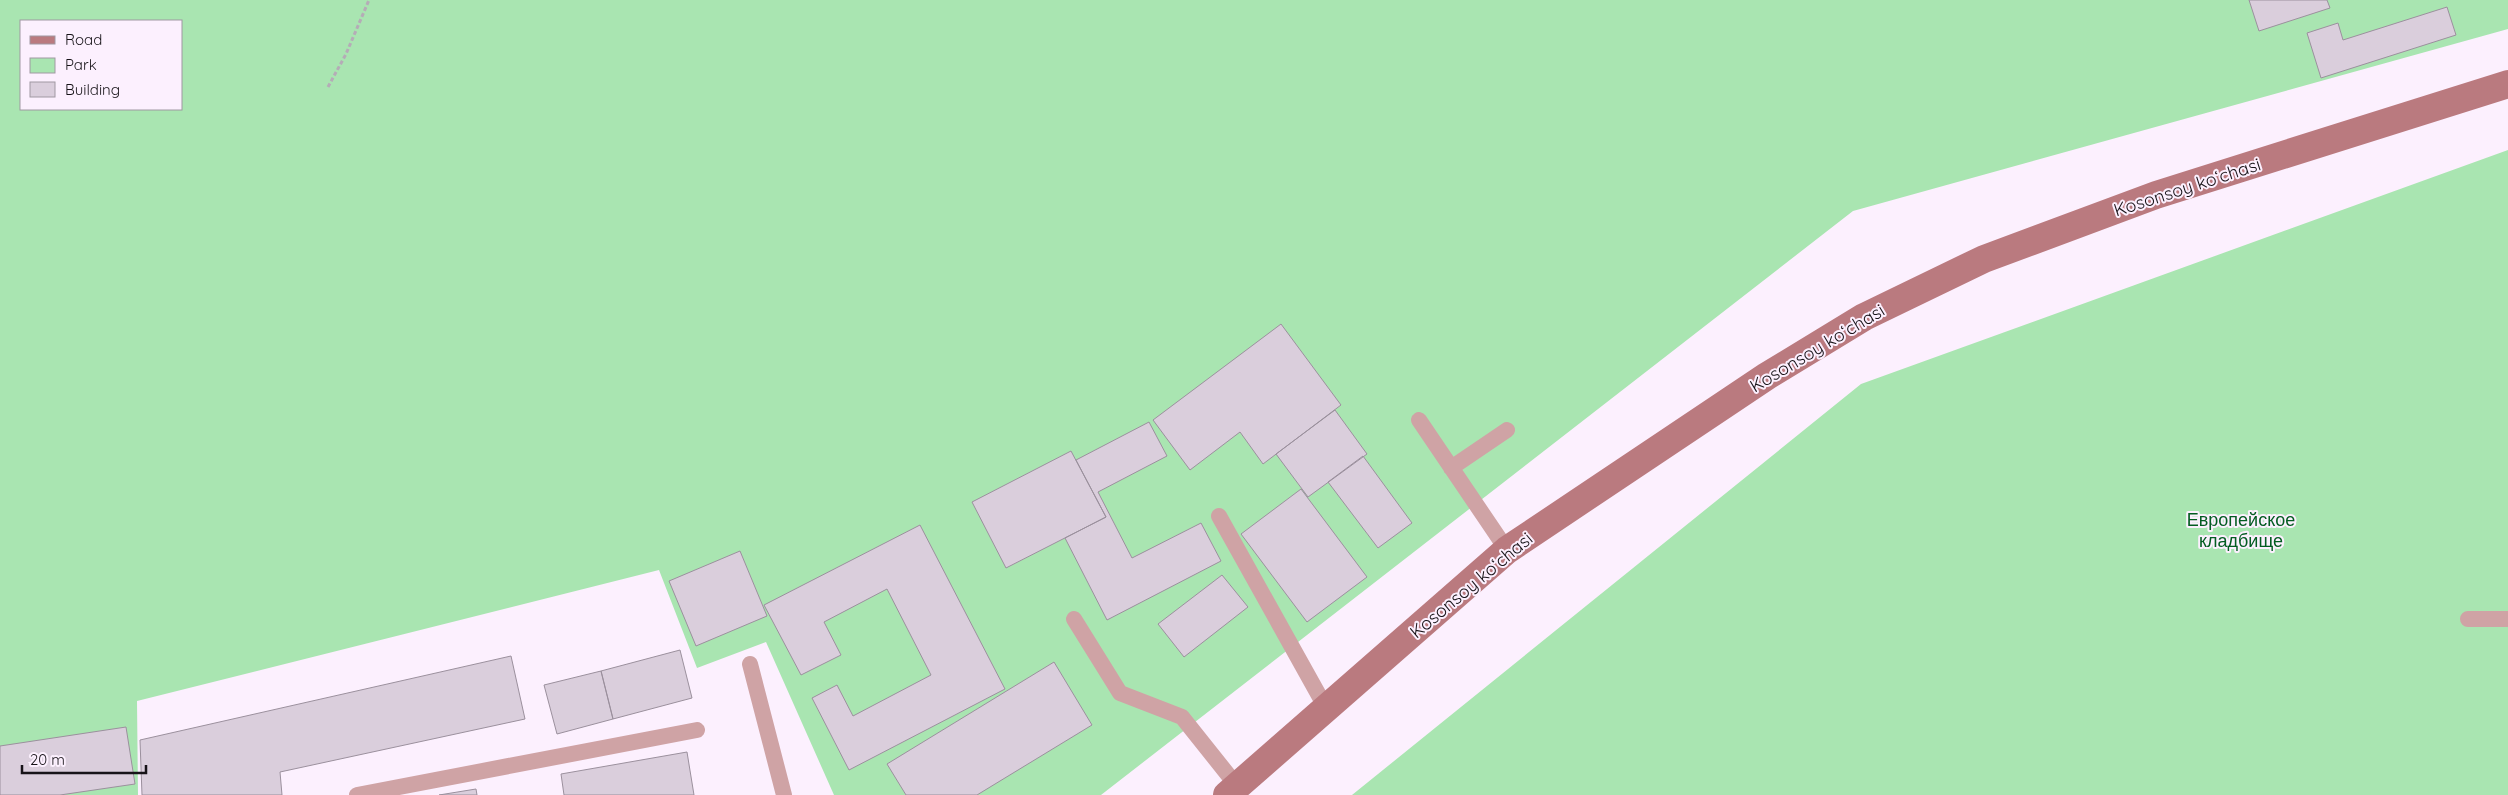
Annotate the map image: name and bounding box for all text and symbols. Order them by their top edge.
legend [20,20,182,110]
text: Road [65,30,102,49]
text: Park [65,55,97,74]
text: Building [65,80,120,99]
street label: Kosonsoy koʻchasi [2111,152,2263,222]
street label: Kosonsoy koʻchasi [1745,299,1889,397]
park label: Европейское кладбище [2187,508,2295,552]
street label: Kosonsoy koʻchasi [1405,527,1537,643]
scale bar [22,742,146,774]
text: 20 m [30,750,65,769]

